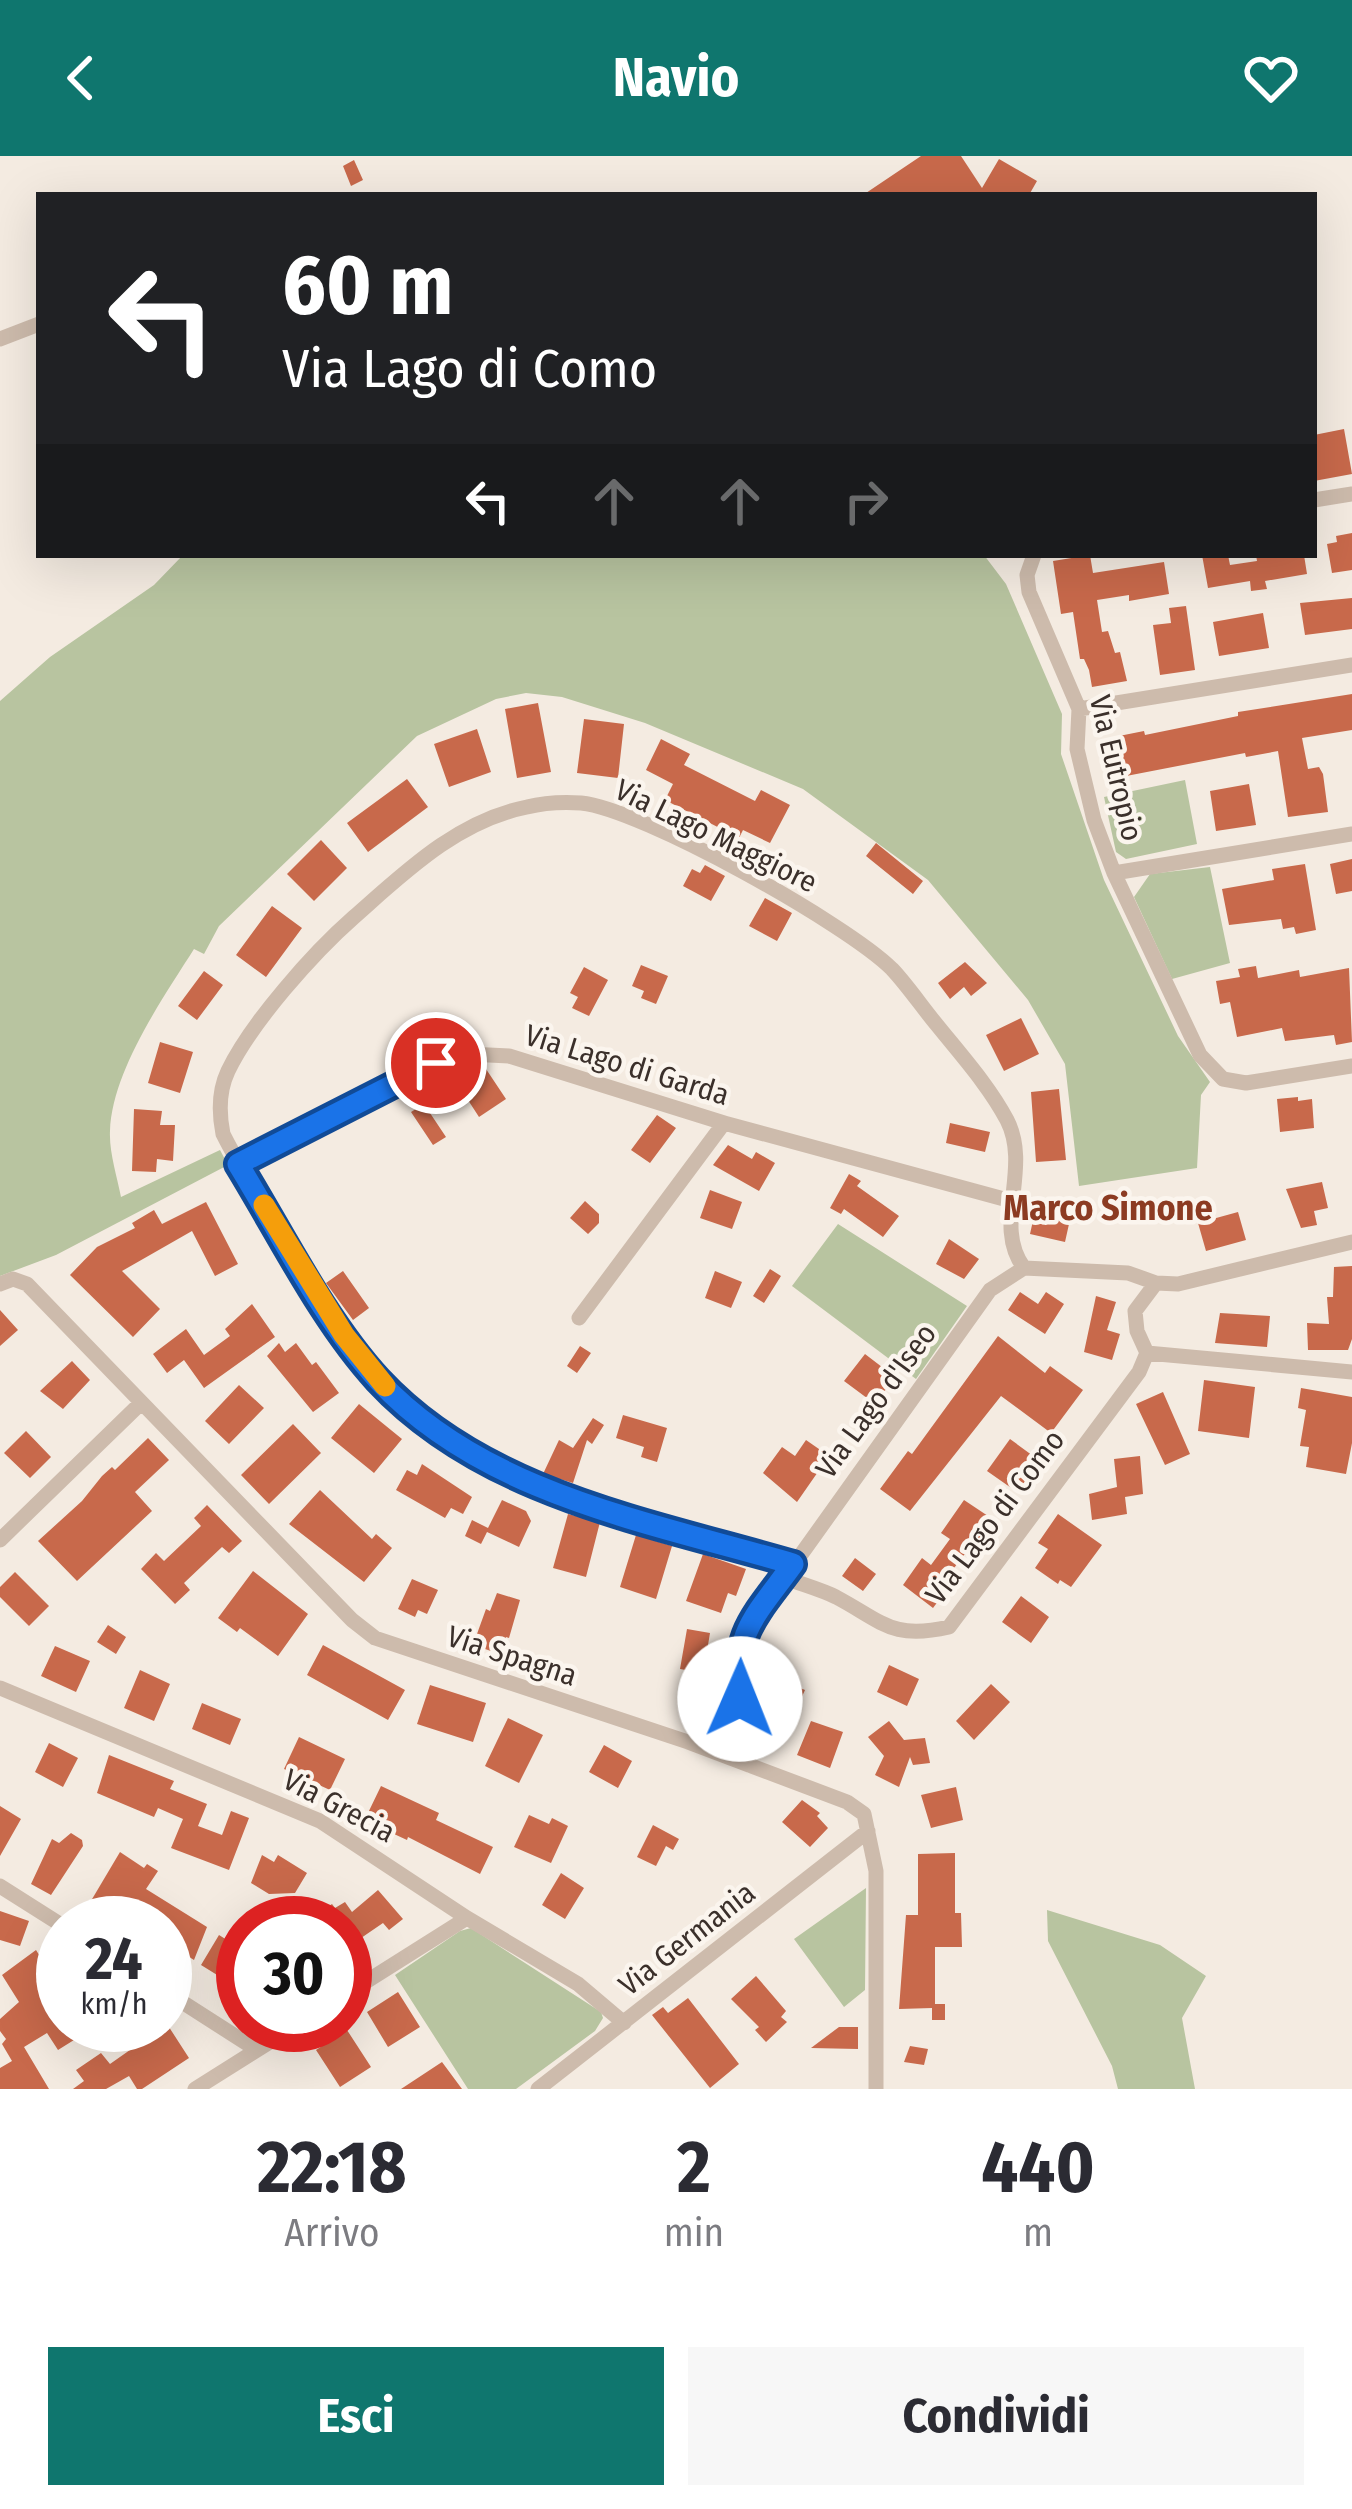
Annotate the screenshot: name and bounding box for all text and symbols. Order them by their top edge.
icon: back [48,45,114,111]
icon: heart [1238,45,1304,111]
text: Navio [613,46,739,110]
text: 60 m [282,235,453,336]
icon: left [84,240,240,396]
text: Via Lago di Como [282,337,657,401]
icon: left [455,468,521,534]
icon: ahead [581,468,647,534]
icon: ahead [707,468,773,534]
icon: right [833,468,899,534]
street label: Via Eutropio [1082,692,1150,844]
street label: Via Lago Maggiore [609,772,823,900]
pin [385,1012,487,1114]
street label: Via Lago di Garda [521,1017,733,1113]
icon: arrive [403,1030,469,1096]
district label: Marco Simone [1003,1186,1213,1230]
street label: Via Lago d'Iseo [808,1317,944,1485]
street label: Via Lago di Como [918,1423,1072,1611]
street label: Via Spagna [443,1618,581,1694]
position arrow [677,1636,803,1762]
street label: Via Grecia [277,1762,401,1850]
street label: Via Germania [612,1875,762,2003]
speed limit sign: 30 [216,1896,372,2052]
text: 24 [85,1923,143,1995]
text: km/h [81,1986,147,2022]
text: 22:18 [257,2125,406,2211]
text: 2 [677,2125,711,2211]
text: 440 [981,2125,1095,2211]
text: Arrivo [284,2210,380,2256]
text: min [664,2210,724,2256]
text: m [1023,2210,1053,2256]
button: Esci [48,2347,664,2485]
button: Condividi [688,2347,1304,2485]

